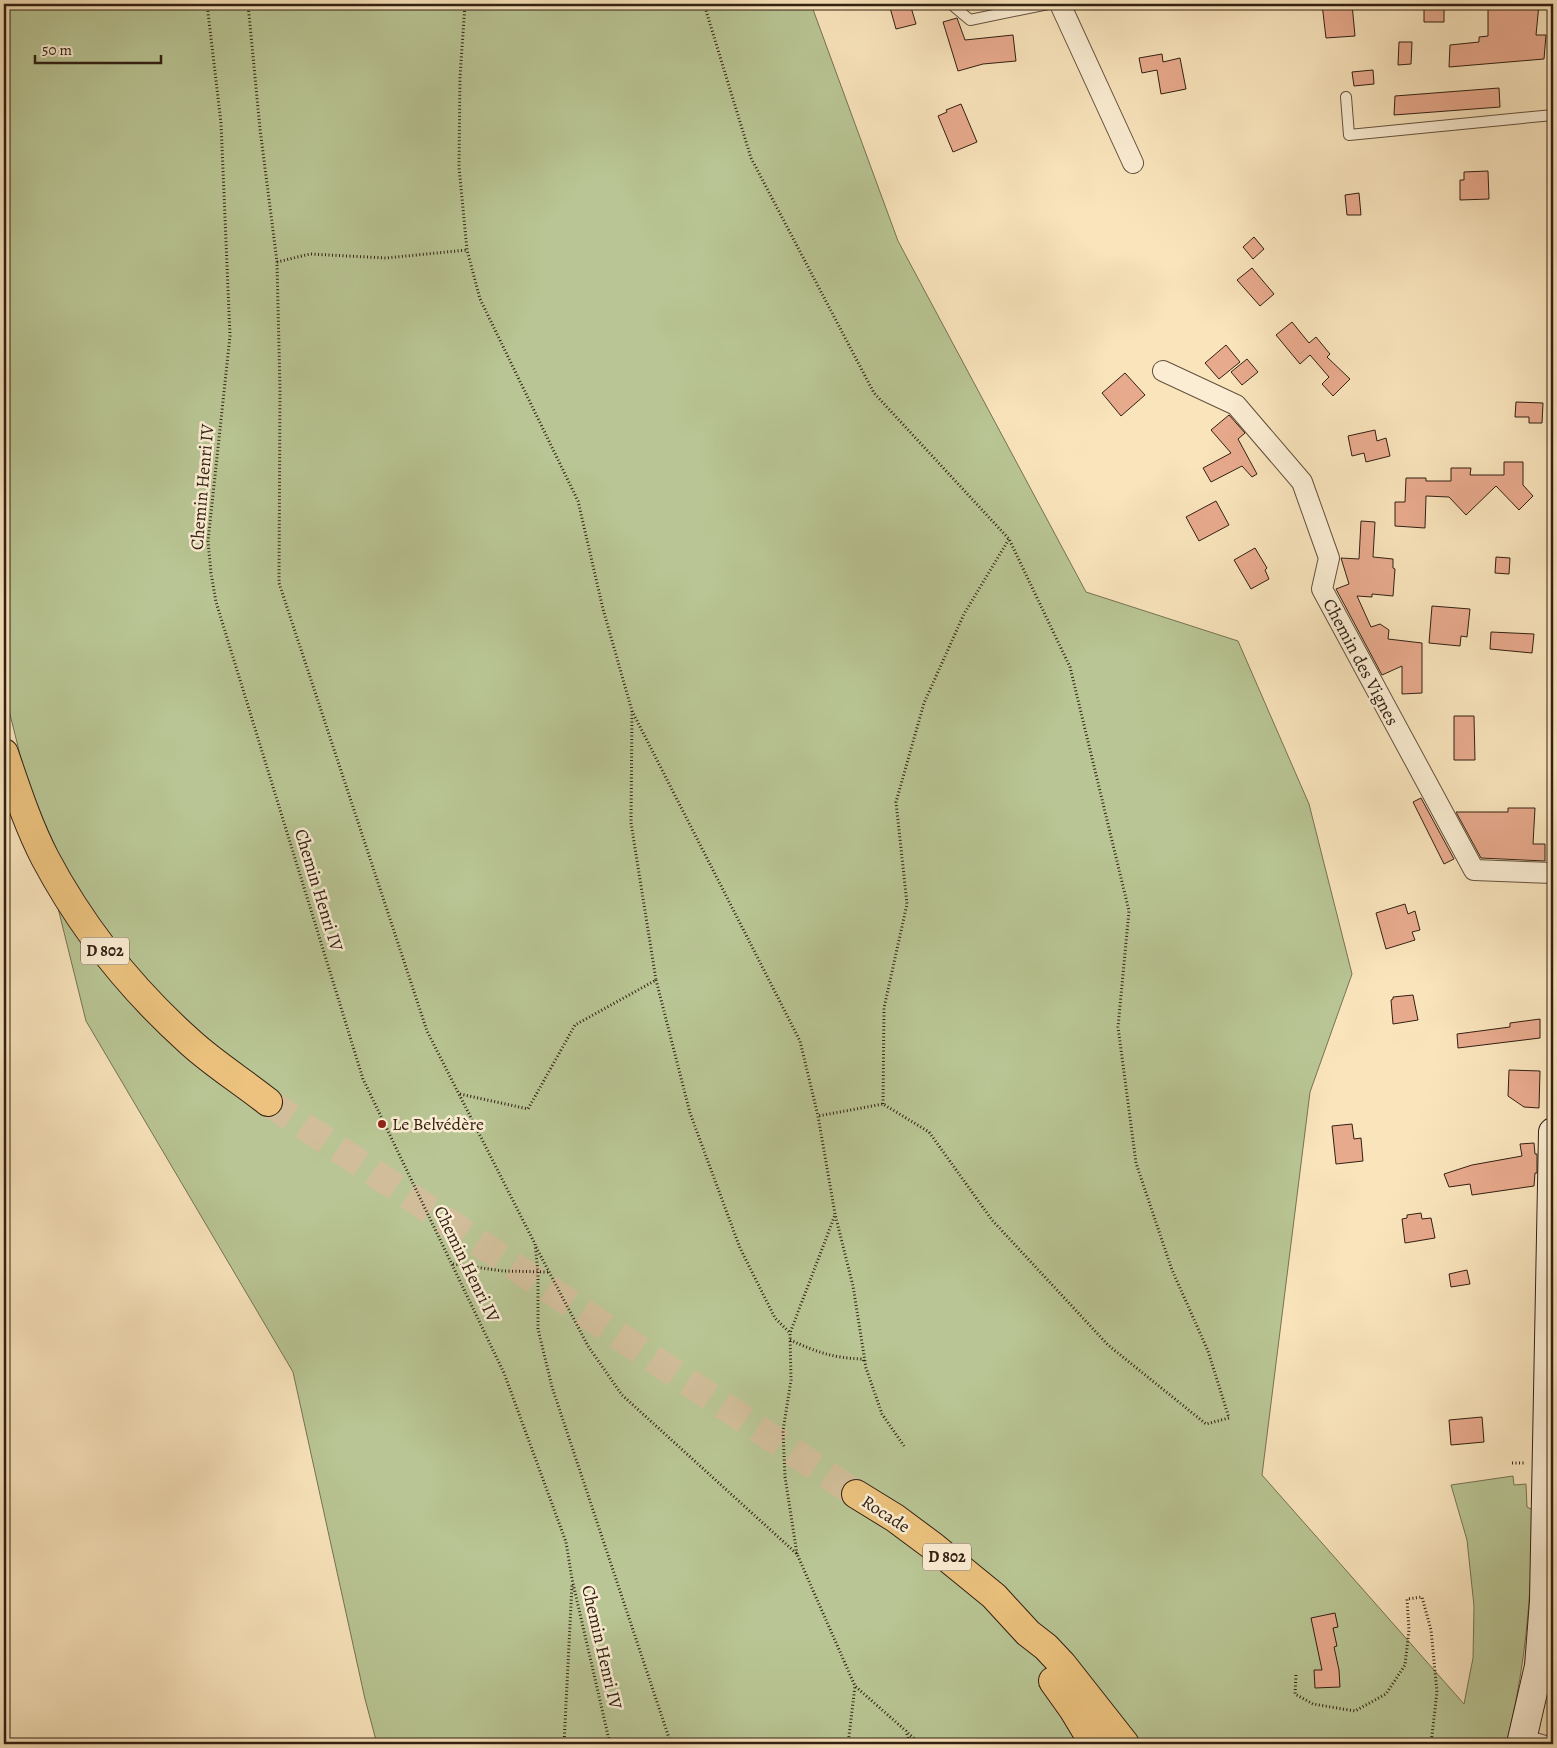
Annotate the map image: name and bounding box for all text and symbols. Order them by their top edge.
scale bar [35,32,161,64]
text: 50 m [42,40,72,60]
street label: Chemin Henri IV [185,423,219,551]
street label: Chemin des Vignes [1317,594,1405,730]
street label: Chemin Henri IV [289,826,349,954]
road number: D 802 [81,938,129,964]
place label: Le Belvédère [392,1112,484,1136]
marker: Le Belvédère [376,1118,388,1130]
street label: Chemin Henri IV [428,1202,506,1326]
street label: Rocade [857,1490,915,1538]
road number: D 802 [923,1544,971,1570]
street label: Chemin Henri IV [576,1583,628,1711]

